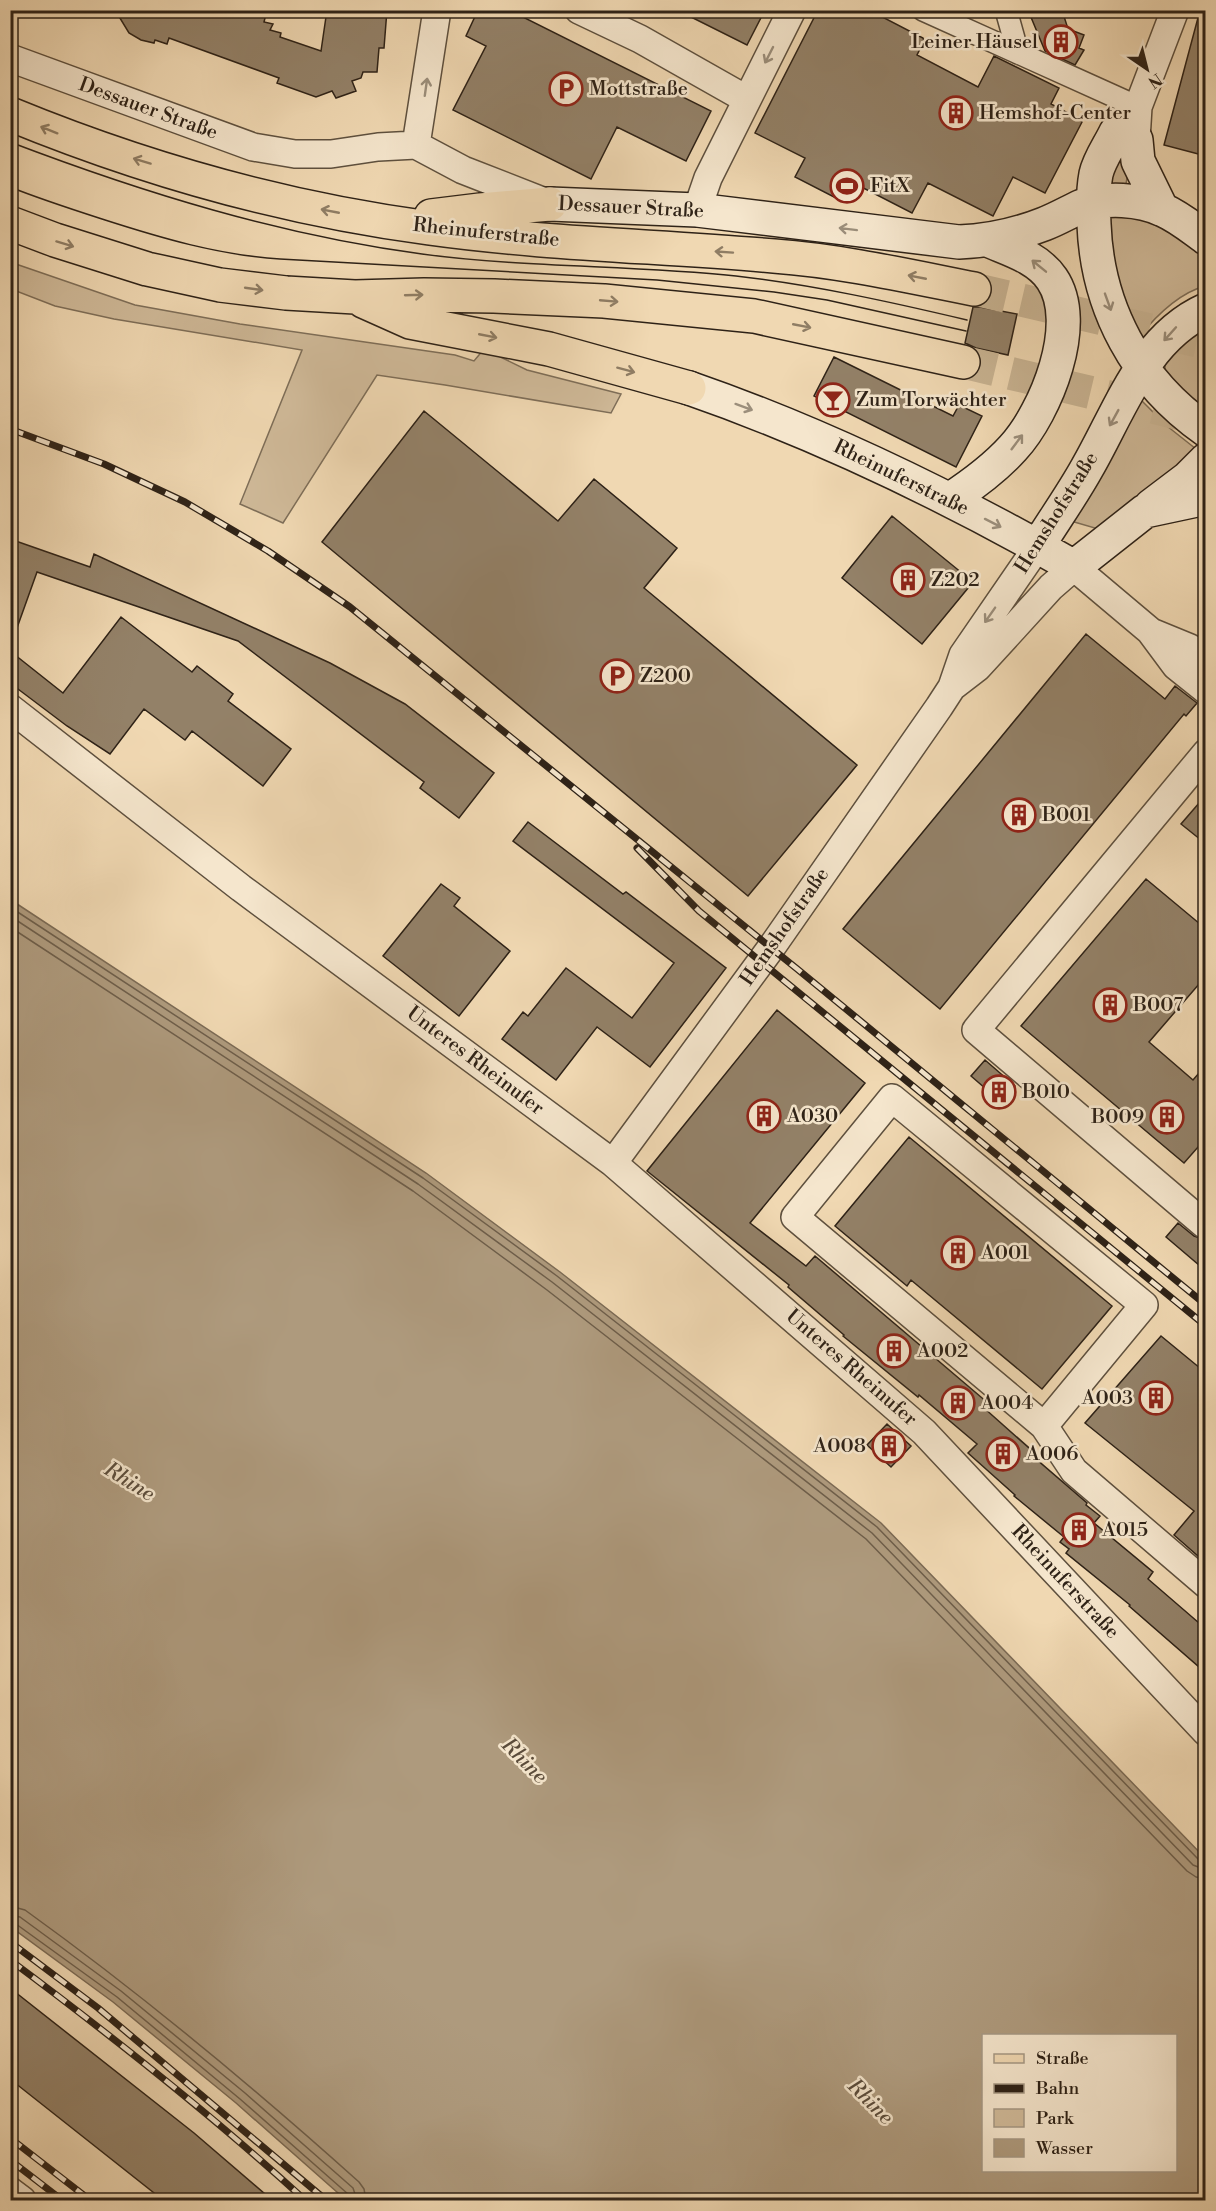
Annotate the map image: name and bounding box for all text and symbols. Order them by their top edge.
building icon: Leiner Häusel [1043,24,1079,60]
place label: Leiner Häusel [911,30,1038,55]
north arrow [1117,39,1177,99]
one-way arrow [763,45,774,63]
text: N [1144,69,1166,92]
parking icon: Mottstraße [548,71,584,107]
street label: Dessauer Straße [75,72,221,146]
place label: Mottstraße [589,77,688,102]
one-way arrow [420,78,431,98]
building icon: Hemshof-Center [938,95,974,131]
place label: Hemshof-Center [979,101,1132,126]
one-way arrow [41,124,59,135]
one-way arrow [133,155,152,166]
sports icon: FitX [829,168,865,204]
place label: FitX [870,174,910,199]
street label: Dessauer Straße [557,192,705,224]
one-way arrow [321,205,340,216]
street label: Rheinuferstraße [411,213,561,253]
one-way arrow [839,223,859,234]
one-way arrow [55,239,74,250]
one-way arrow [714,246,734,257]
one-way arrow [1031,260,1047,273]
one-way arrow [908,271,927,283]
one-way arrow [244,284,264,295]
one-way arrow [403,290,423,301]
one-way arrow [1103,292,1114,311]
one-way arrow [598,296,618,307]
one-way arrow [792,321,811,332]
one-way arrow [1163,326,1177,341]
one-way arrow [478,331,497,342]
one-way arrow [616,365,635,377]
bar icon: Zum Torwächter [815,382,851,418]
place label: Zum Torwächter [856,388,1007,413]
one-way arrow [734,402,753,413]
one-way arrow [1108,409,1119,427]
street label: Rheinuferstraße [829,434,973,522]
one-way arrow [1010,435,1023,451]
street label: Hemshofstraße [1010,448,1104,578]
one-way arrow [984,517,1002,529]
building icon: Z202 [890,562,926,598]
place label: Z202 [931,568,980,593]
one-way arrow [984,606,996,623]
parking icon: Z200 [599,658,635,694]
place label: Z200 [640,664,691,689]
building icon: B001 [1001,797,1037,833]
place label: B001 [1041,803,1091,828]
street label: Hemshofstraße [735,863,835,991]
building icon: B007 [1092,987,1128,1023]
place label: B007 [1132,993,1183,1018]
street label: Unteres Rheinufer [401,1001,549,1121]
building icon: B010 [981,1074,1017,1110]
place label: B010 [1021,1080,1070,1105]
building icon: A030 [746,1098,782,1134]
building icon: B009 [1149,1099,1185,1135]
place label: A030 [786,1104,838,1129]
place label: B009 [1090,1105,1144,1130]
building icon: A001 [940,1235,976,1271]
place label: A001 [980,1241,1030,1266]
street label: Unteres Rheinufer [780,1304,922,1432]
building icon: A002 [876,1333,912,1369]
place label: A002 [916,1339,968,1364]
building icon: A003 [1138,1380,1174,1416]
building icon: A004 [940,1385,976,1421]
place label: A003 [1081,1386,1133,1411]
place label: A004 [980,1391,1033,1416]
building icon: A008 [871,1428,907,1464]
place label: A008 [813,1434,866,1459]
building icon: A006 [985,1436,1021,1472]
place label: A006 [1025,1442,1078,1467]
water label: Rhine [98,1456,159,1508]
building icon: A015 [1061,1512,1097,1548]
place label: A015 [1101,1518,1148,1543]
street label: Rheinuferstraße [1006,1520,1124,1644]
water label: Rhine [495,1732,553,1790]
legend [982,2034,1177,2172]
text: Straße [1036,2047,1089,2070]
water label: Rhine [841,2073,899,2131]
text: Bahn [1035,2077,1079,2100]
text: Park [1036,2107,1075,2130]
text: Wasser [1035,2137,1093,2160]

